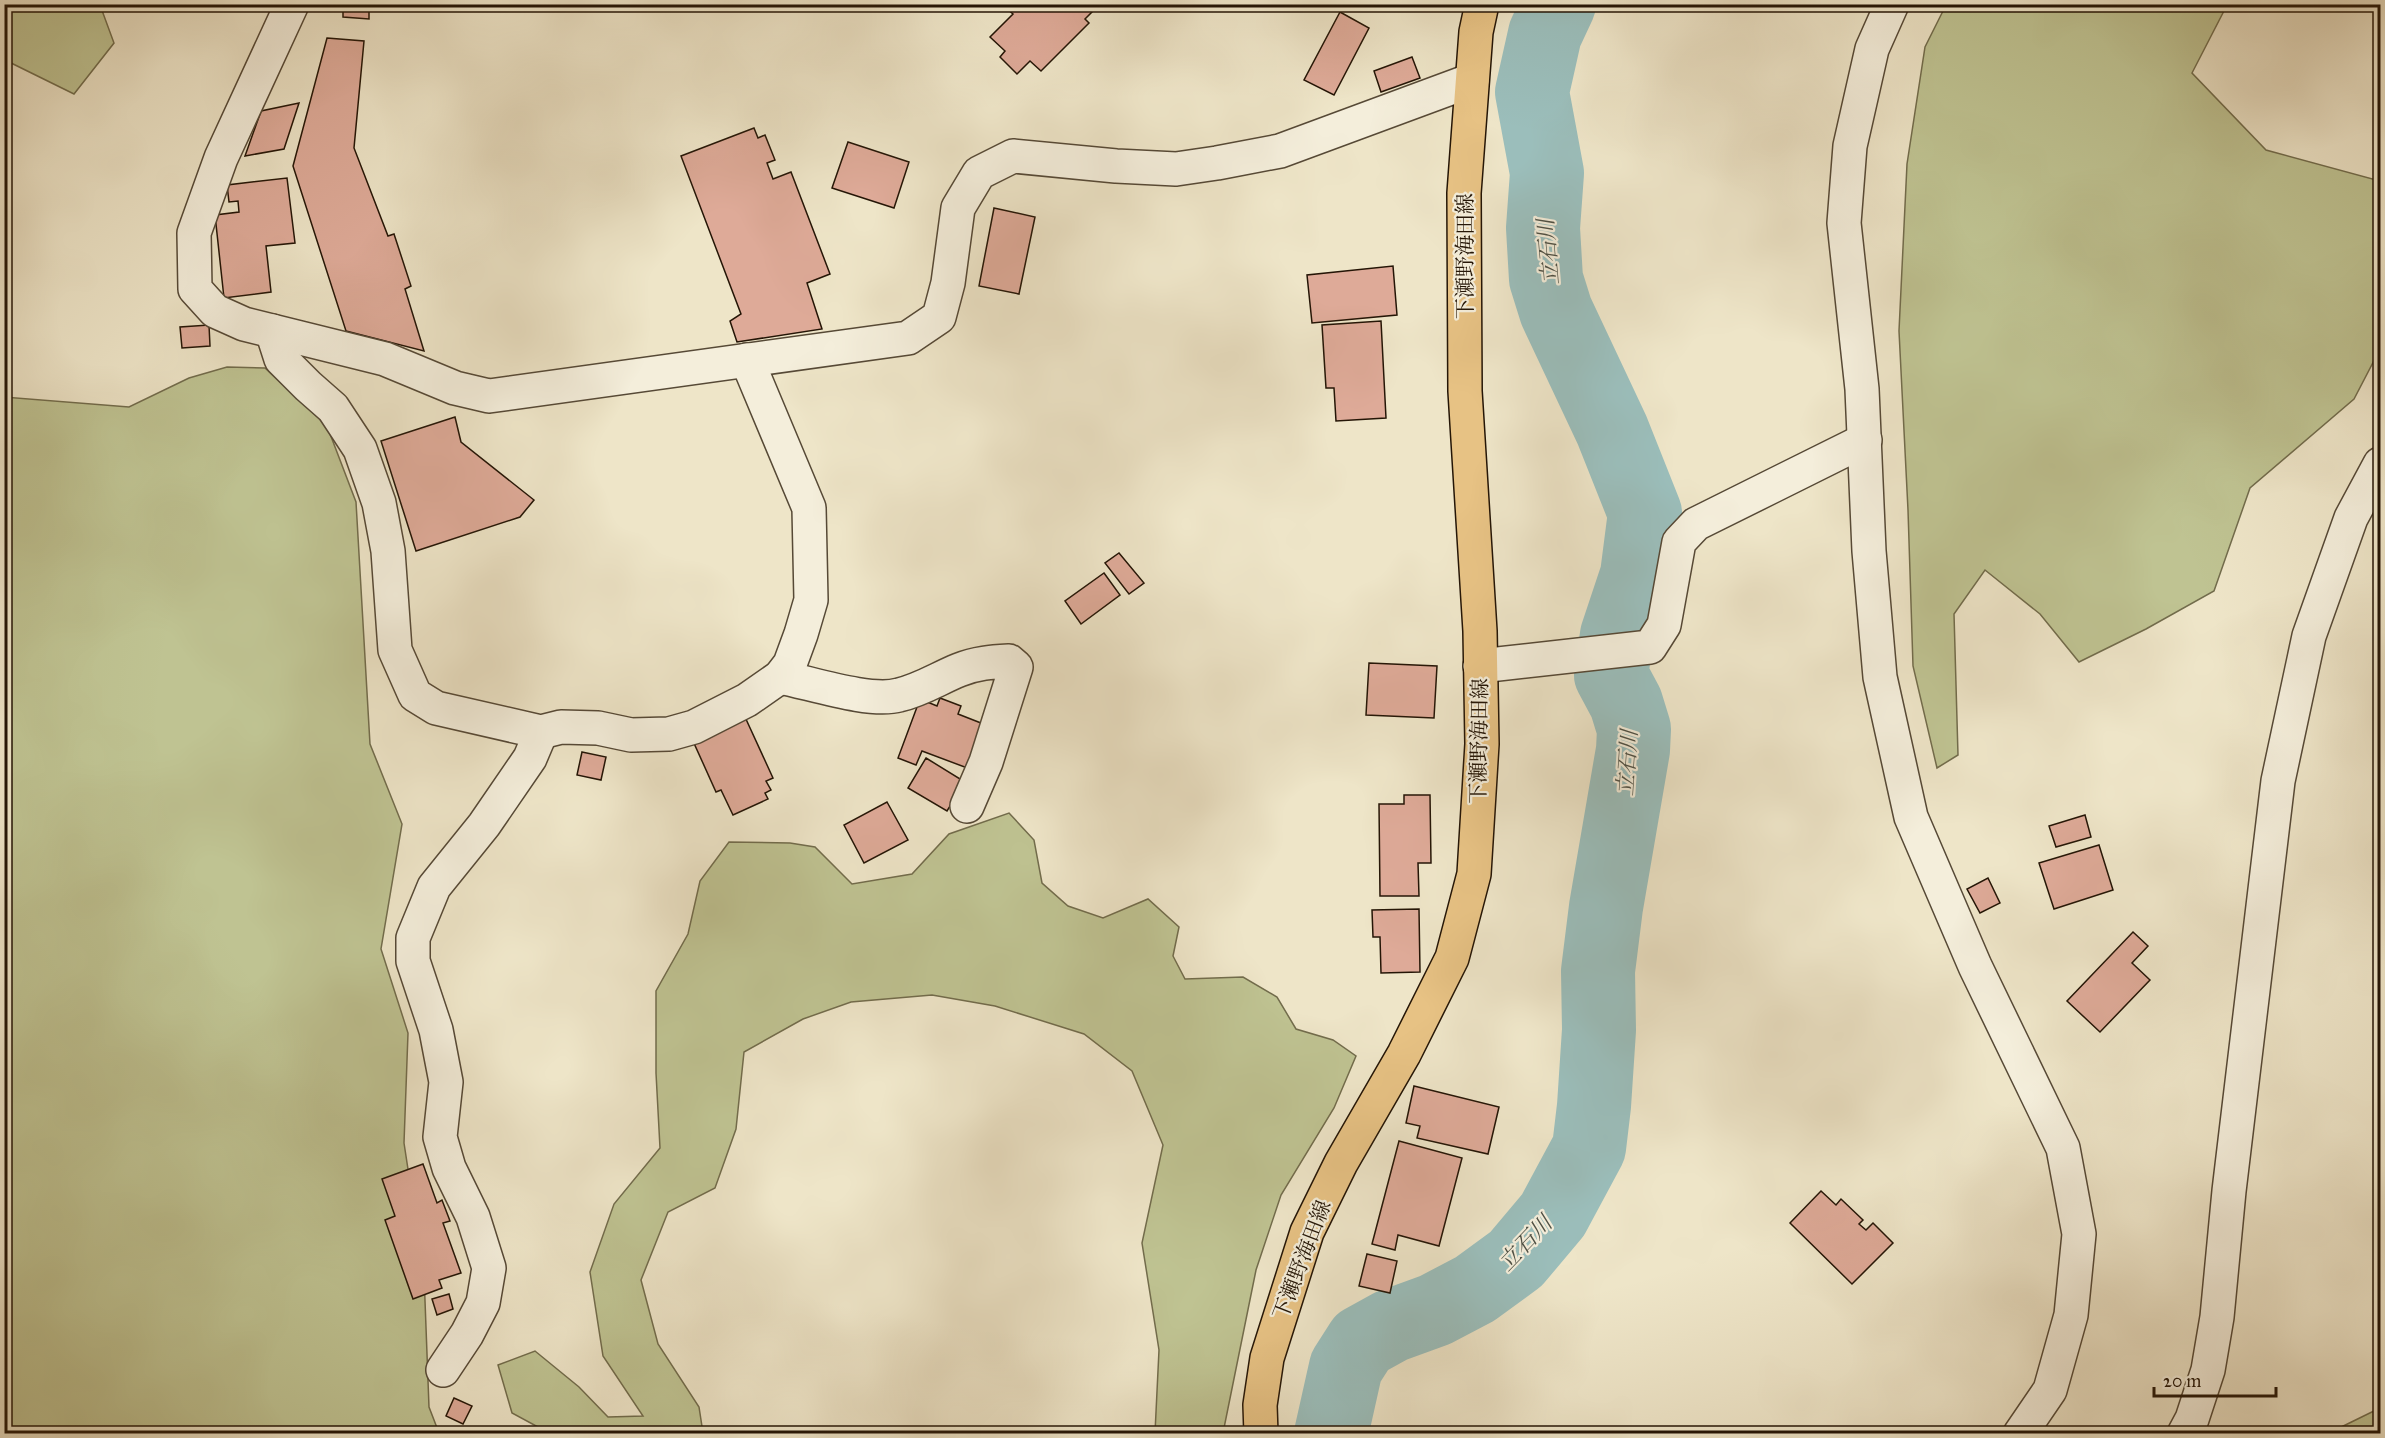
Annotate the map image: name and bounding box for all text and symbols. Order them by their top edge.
street label: 下瀬野海田線 [1452,193,1478,319]
water label: 立石川 [1532,216,1564,286]
street label: 下瀬野海田線 [1465,678,1493,804]
water label: 立石川 [1611,727,1643,797]
street label: 下瀬野海田線 [1267,1197,1337,1323]
water label: 立石川 [1492,1208,1559,1276]
scale bar [2154,1360,2276,1398]
text: 20 m [2163,1370,2201,1392]

